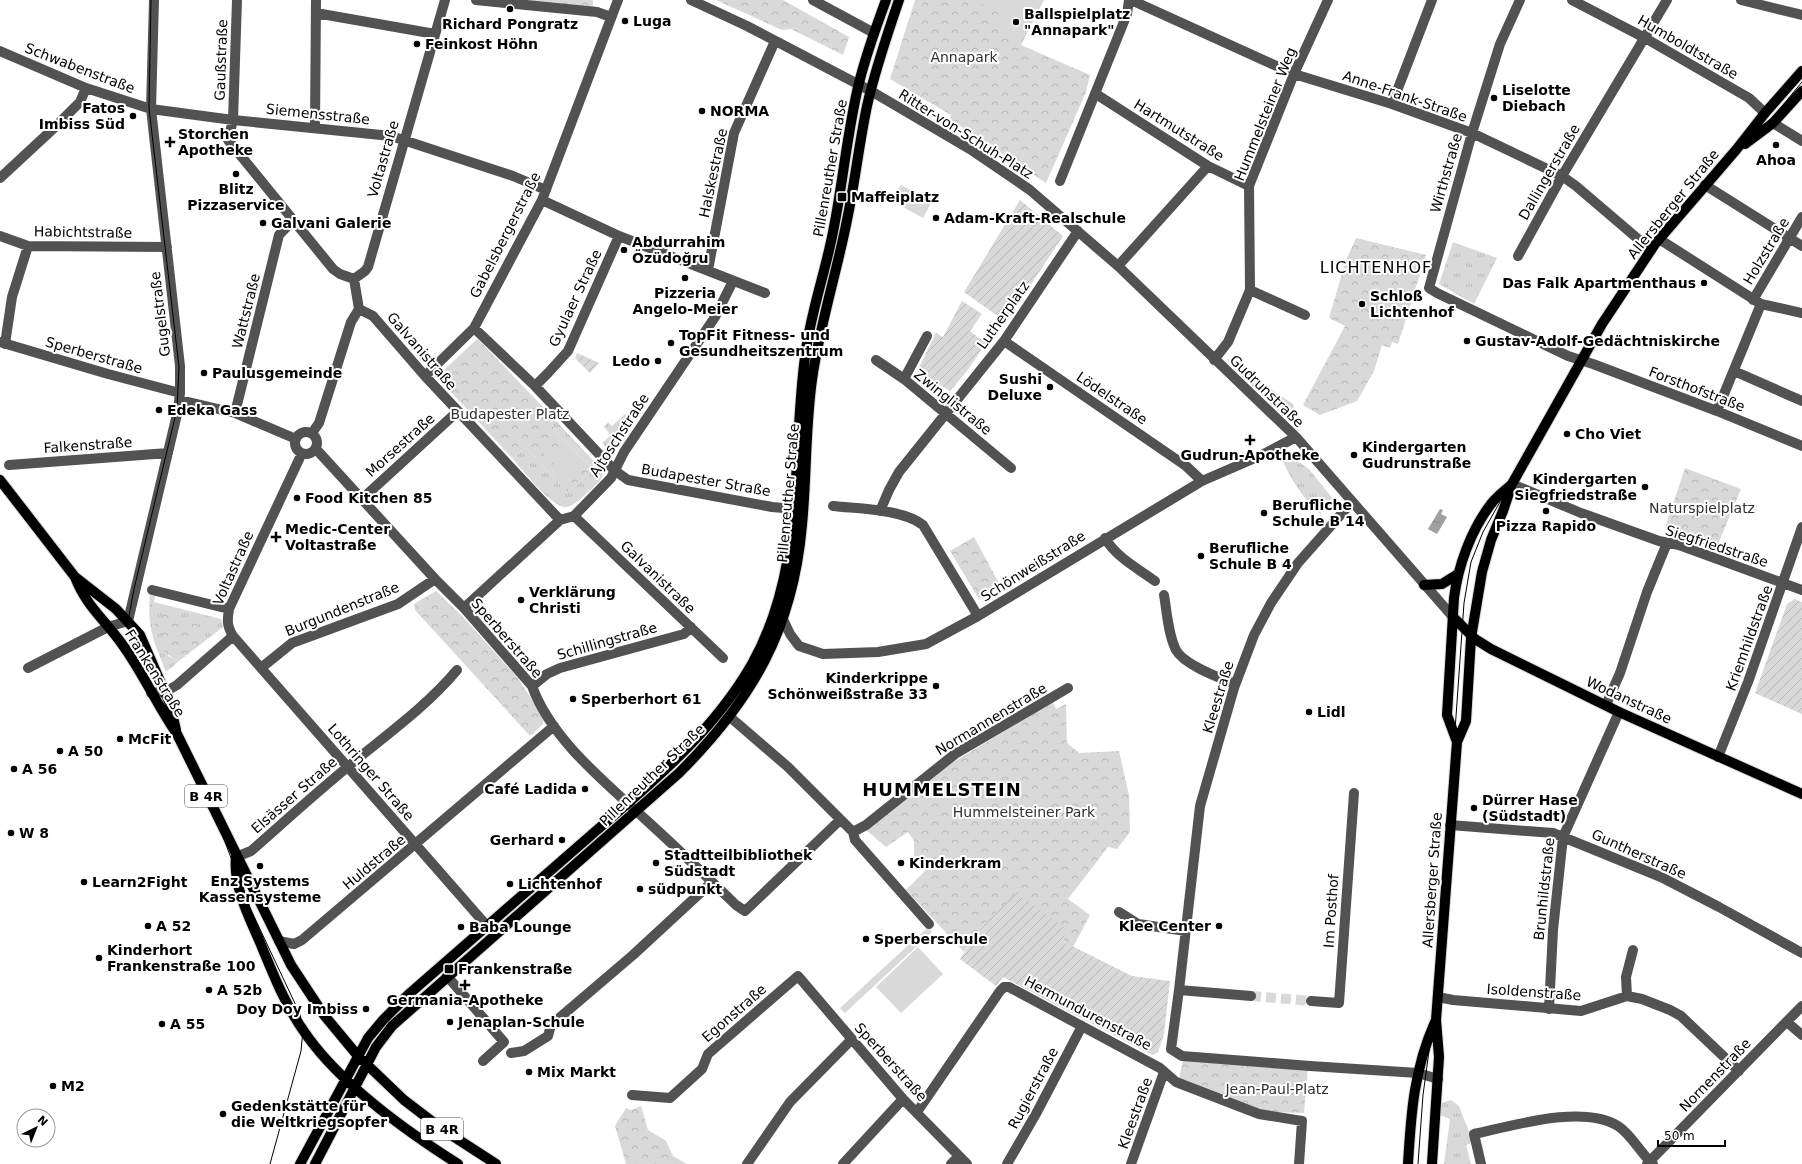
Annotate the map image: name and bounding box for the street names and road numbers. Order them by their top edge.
street label: Humboldtstraße [1635,12,1741,82]
street label: Gaußstraße [212,19,230,101]
street label: Schwabenstraße [23,40,137,96]
street label: Hummelsteiner Weg [1231,45,1299,183]
street label: Anne-Frank-Straße [1341,67,1469,125]
street label: Ritter-von-Schuh-Platz [896,86,1036,182]
street label: Hartmutstraße [1131,96,1227,164]
street label: Pillenreuther Straße [810,98,850,238]
street label: Siemensstraße [265,101,371,127]
street label: Voltastraße [364,119,402,199]
street label: Dallingerstraße [1515,121,1583,223]
street label: Halskestraße [696,127,730,219]
street label: Wirthstraße [1427,131,1465,215]
street label: Allersberger Straße [1624,146,1722,262]
street label: Gabelsbergerstraße [466,169,544,301]
street label: Holzstraße [1740,215,1792,287]
street label: Habichtstraße [34,223,132,241]
street label: Gyulaer Straße [545,247,605,349]
street label: Gugelstraße [147,271,173,357]
street label: Wattstraße [229,272,263,350]
street label: Lutherplatz [974,278,1032,352]
street label: Galvanistraße [384,309,460,393]
street label: Sperberstraße [44,334,144,376]
street label: Gudrunstraße [1227,352,1307,430]
street label: Forsthofstraße [1647,363,1747,415]
street label: Zwinglistraße [911,366,995,438]
street label: Lödelstraße [1074,368,1150,428]
street label: Ajtoschstraße [586,390,652,480]
street label: Morsestraße [362,410,438,480]
street label: Pillenreuther Straße [774,423,802,563]
street label: Falkenstraße [43,434,133,456]
street label: Budapester Straße [640,461,772,499]
street label: Siegfriedstraße [1664,522,1770,570]
street label: Schönweißstraße [978,527,1088,605]
street label: Voltastraße [210,528,256,608]
street label: Galvanistraße [617,537,699,617]
street label: Burgundenstraße [283,579,401,639]
street label: Kriemhildstraße [1722,583,1776,693]
street label: Sperberstraße [468,595,546,681]
street label: Schillingstraße [555,619,659,663]
street label: Frankenstraße [122,626,188,720]
street label: Kleestraße [1199,659,1237,735]
street label: Wodanstraße [1584,673,1674,727]
street label: Normannenstraße [933,680,1049,758]
street label: Lothringer Straße [325,720,417,824]
street label: Pillenreuther Straße [596,721,708,829]
street label: Elsässer Straße [248,753,340,837]
road number: B 4R [185,785,227,807]
street label: Allersberger Straße [1419,812,1445,948]
street label: Guntherstraße [1589,826,1689,882]
street label: Huldstraße [339,831,409,893]
street label: Brunhildstraße [1531,837,1557,941]
street label: Im Posthof [1320,873,1342,948]
street label: Hermundurenstraße [1022,973,1154,1053]
street label: Egonstraße [699,981,769,1045]
street label: Isoldenstraße [1486,981,1582,1003]
street label: Sperberstraße [852,1020,930,1104]
street label: Nornenstraße [1676,1035,1754,1115]
street label: Rugierstraße [1005,1045,1061,1131]
street label: Kleestraße [1115,1075,1155,1151]
road number: B 4R [421,1118,463,1140]

